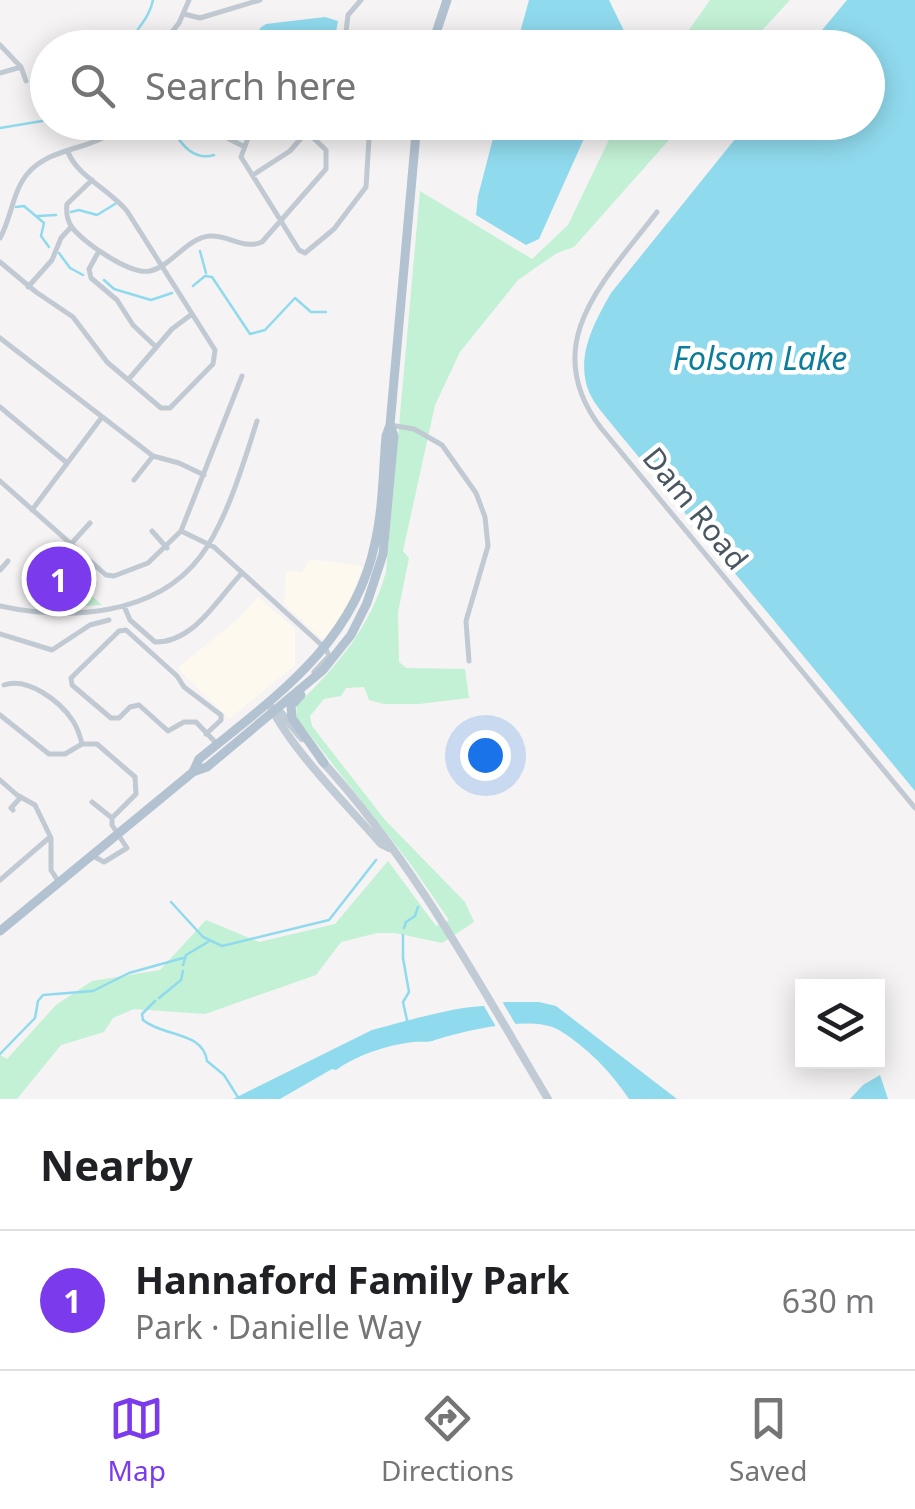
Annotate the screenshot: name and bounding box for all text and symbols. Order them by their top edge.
search box [30,30,885,140]
icon: search [65,58,120,113]
text: Search here [145,59,356,111]
water label: Folsom Lake [673,336,847,379]
street label: Dam Road [634,438,758,578]
pin: 1 [27,542,92,616]
your location [460,730,511,781]
map controls [795,979,885,1069]
button: layers [795,979,885,1069]
text: Nearby [40,1136,193,1193]
text: Hannaford Family Park [135,1253,569,1305]
text: 1 [63,1279,82,1322]
text: 630 m [782,1279,875,1322]
text: Park · Danielle Way [135,1305,422,1348]
tab: Map [108,1391,166,1489]
tab: Directions [381,1391,514,1489]
tab: Saved [729,1391,807,1489]

